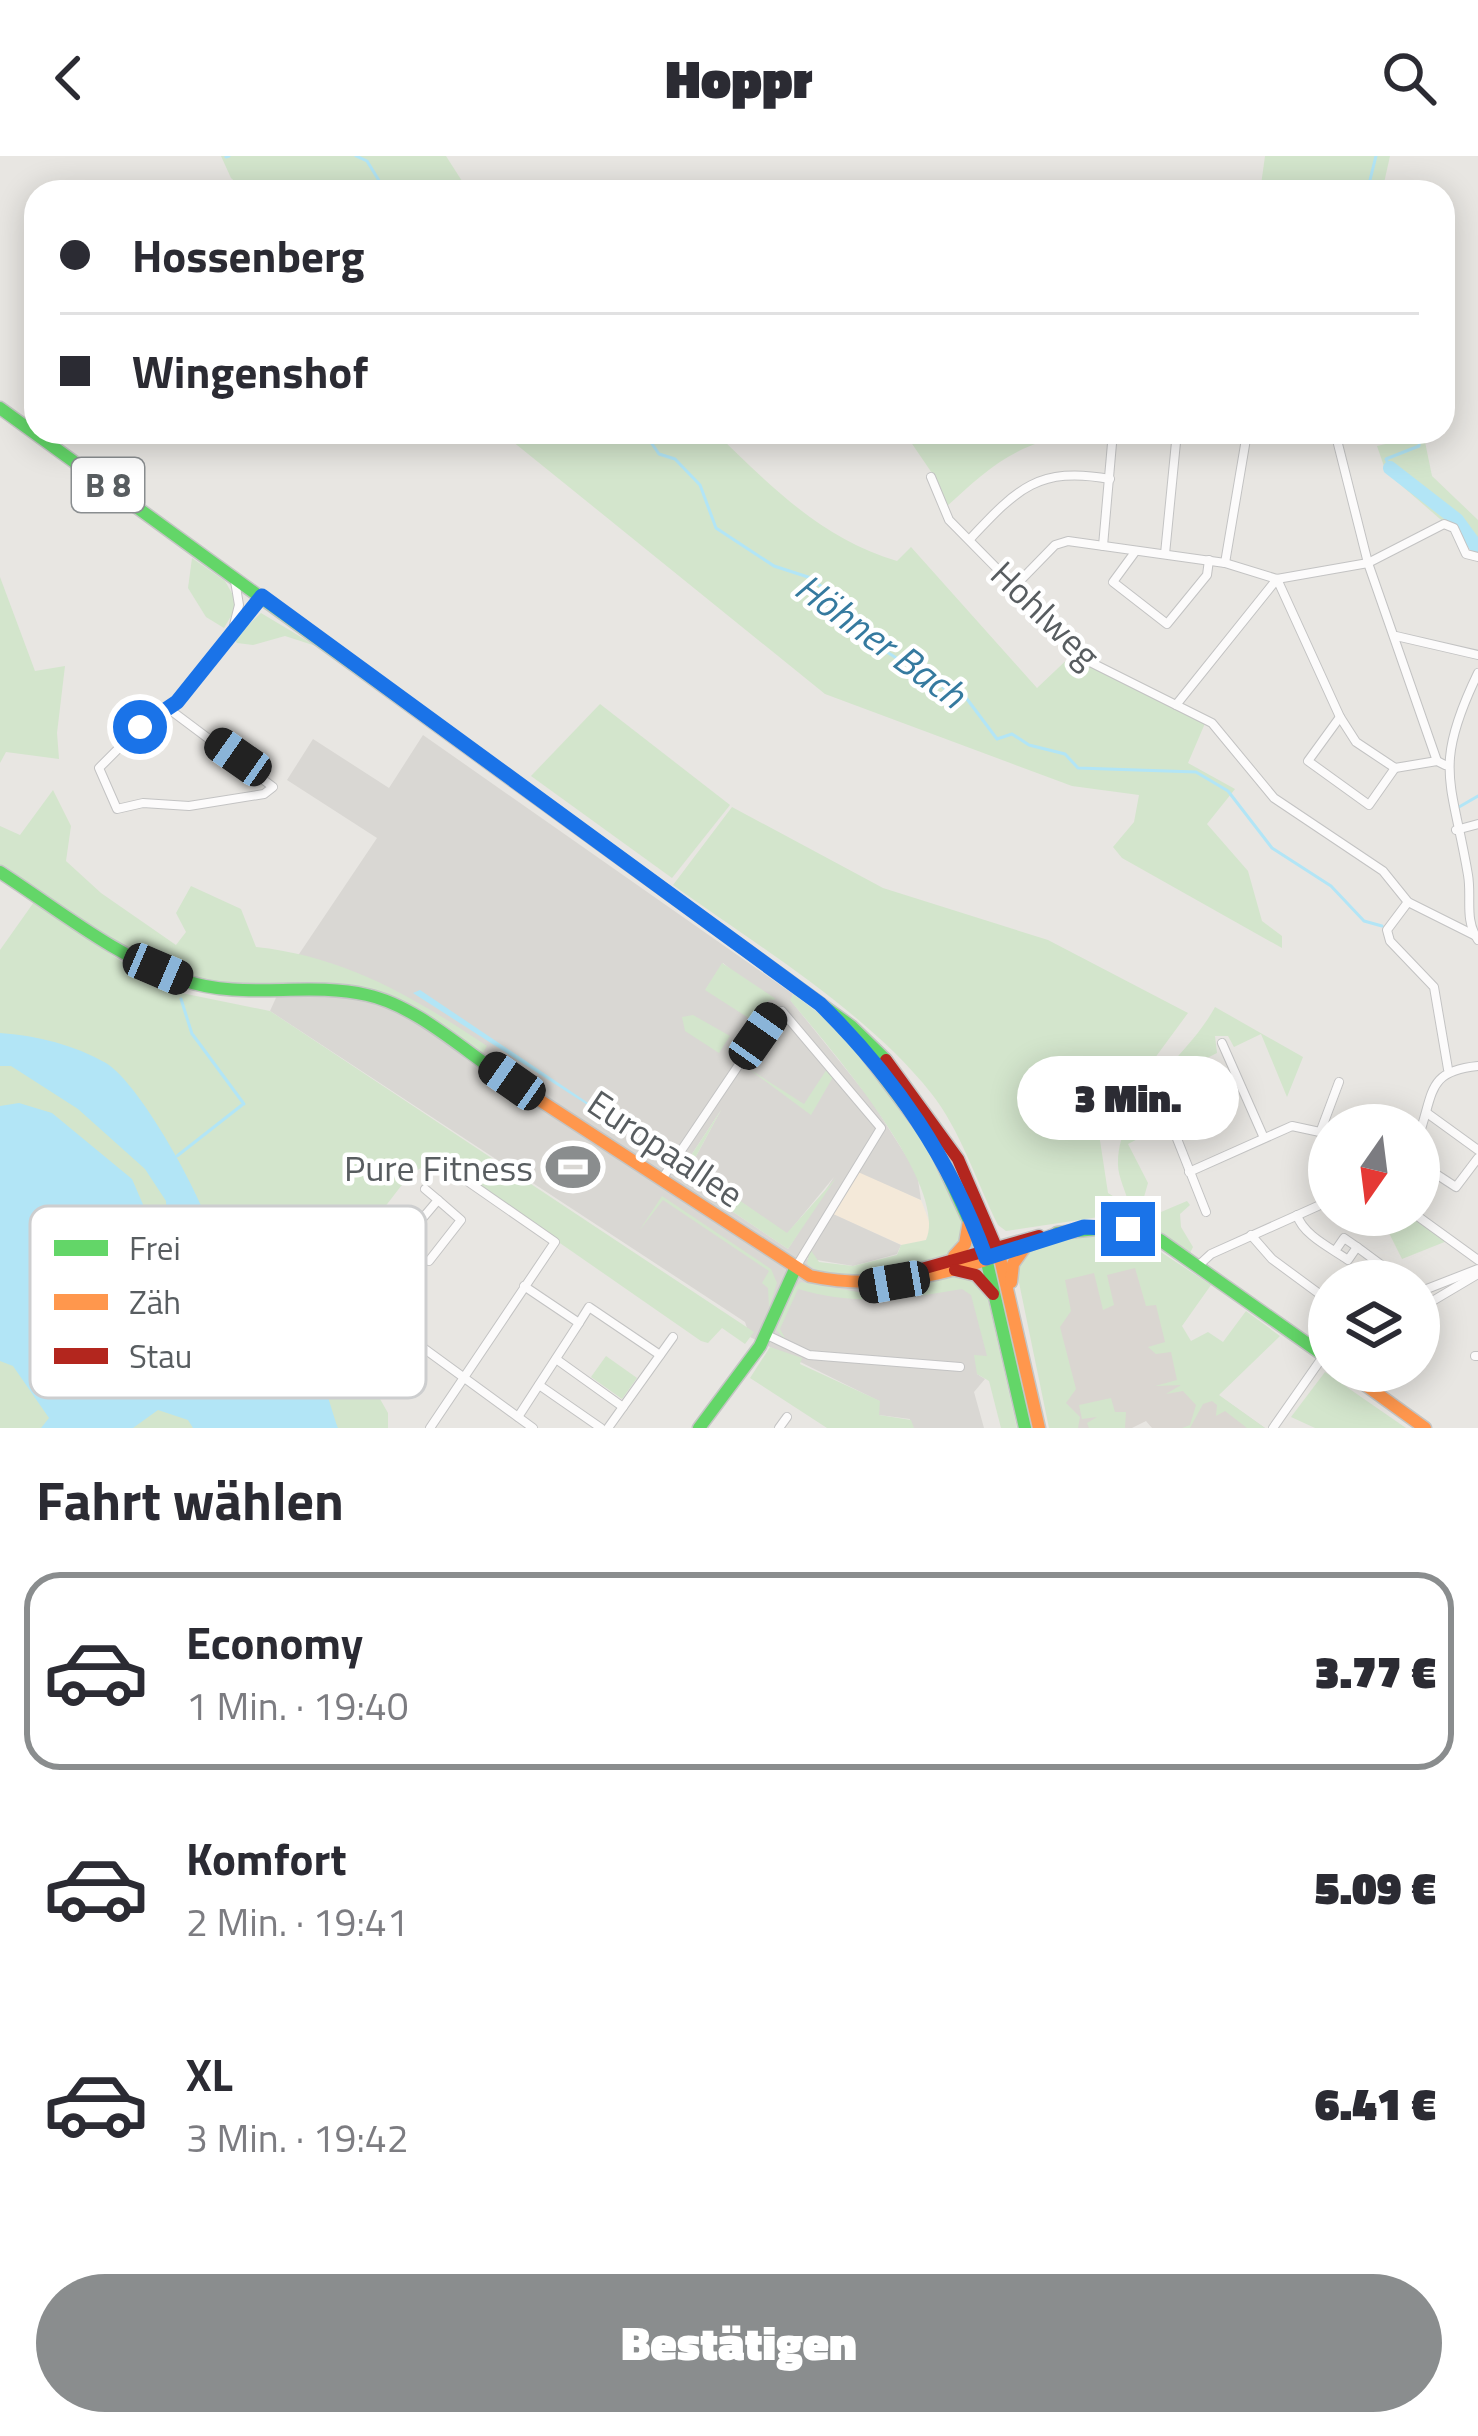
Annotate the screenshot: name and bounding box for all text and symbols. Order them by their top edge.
text: Hoppr [665,37,813,119]
icon: back [36,45,102,111]
icon: search [1376,45,1442,111]
text: Hossenberg [132,221,365,289]
text: Wingenshof [132,337,368,405]
road number: B 8 [72,458,144,512]
street label: Hohlweg [978,547,1114,681]
water label: Höhner Bach [783,558,980,723]
route start [113,700,167,754]
car [198,722,278,792]
car [118,938,198,1000]
car [723,996,793,1076]
car [472,1046,552,1116]
callout: 3 Min. [1017,1055,1239,1139]
text: 3 Min. [1074,1068,1182,1127]
street label: Europaallee [577,1075,755,1221]
north arrow [1308,1104,1440,1236]
map controls [1308,1104,1440,1392]
sports icon: Pure Fitness [544,1138,602,1196]
place label: Pure Fitness [344,1140,533,1195]
route end [1101,1202,1155,1256]
legend [30,1206,426,1398]
text: Frei [129,1223,181,1273]
car [855,1258,933,1306]
button: layers [1308,1260,1440,1392]
text: Zäh [129,1277,181,1327]
text: Stau [129,1331,192,1381]
text: Fahrt wählen [36,1459,344,1541]
text: Economy [186,1608,363,1676]
icon: car [42,1617,150,1725]
text: 3.77 € [1315,1637,1436,1705]
text: 1 Min. · 19:40 [186,1676,409,1735]
text: Komfort [186,1824,347,1892]
icon: car [42,1833,150,1941]
text: 5.09 € [1315,1853,1436,1921]
text: 2 Min. · 19:41 [186,1892,409,1951]
text: XL [186,2040,233,2108]
icon: car [42,2049,150,2157]
text: 6.41 € [1315,2069,1436,2137]
text: 3 Min. · 19:42 [186,2108,409,2167]
button: Bestätigen [36,2274,1442,2412]

